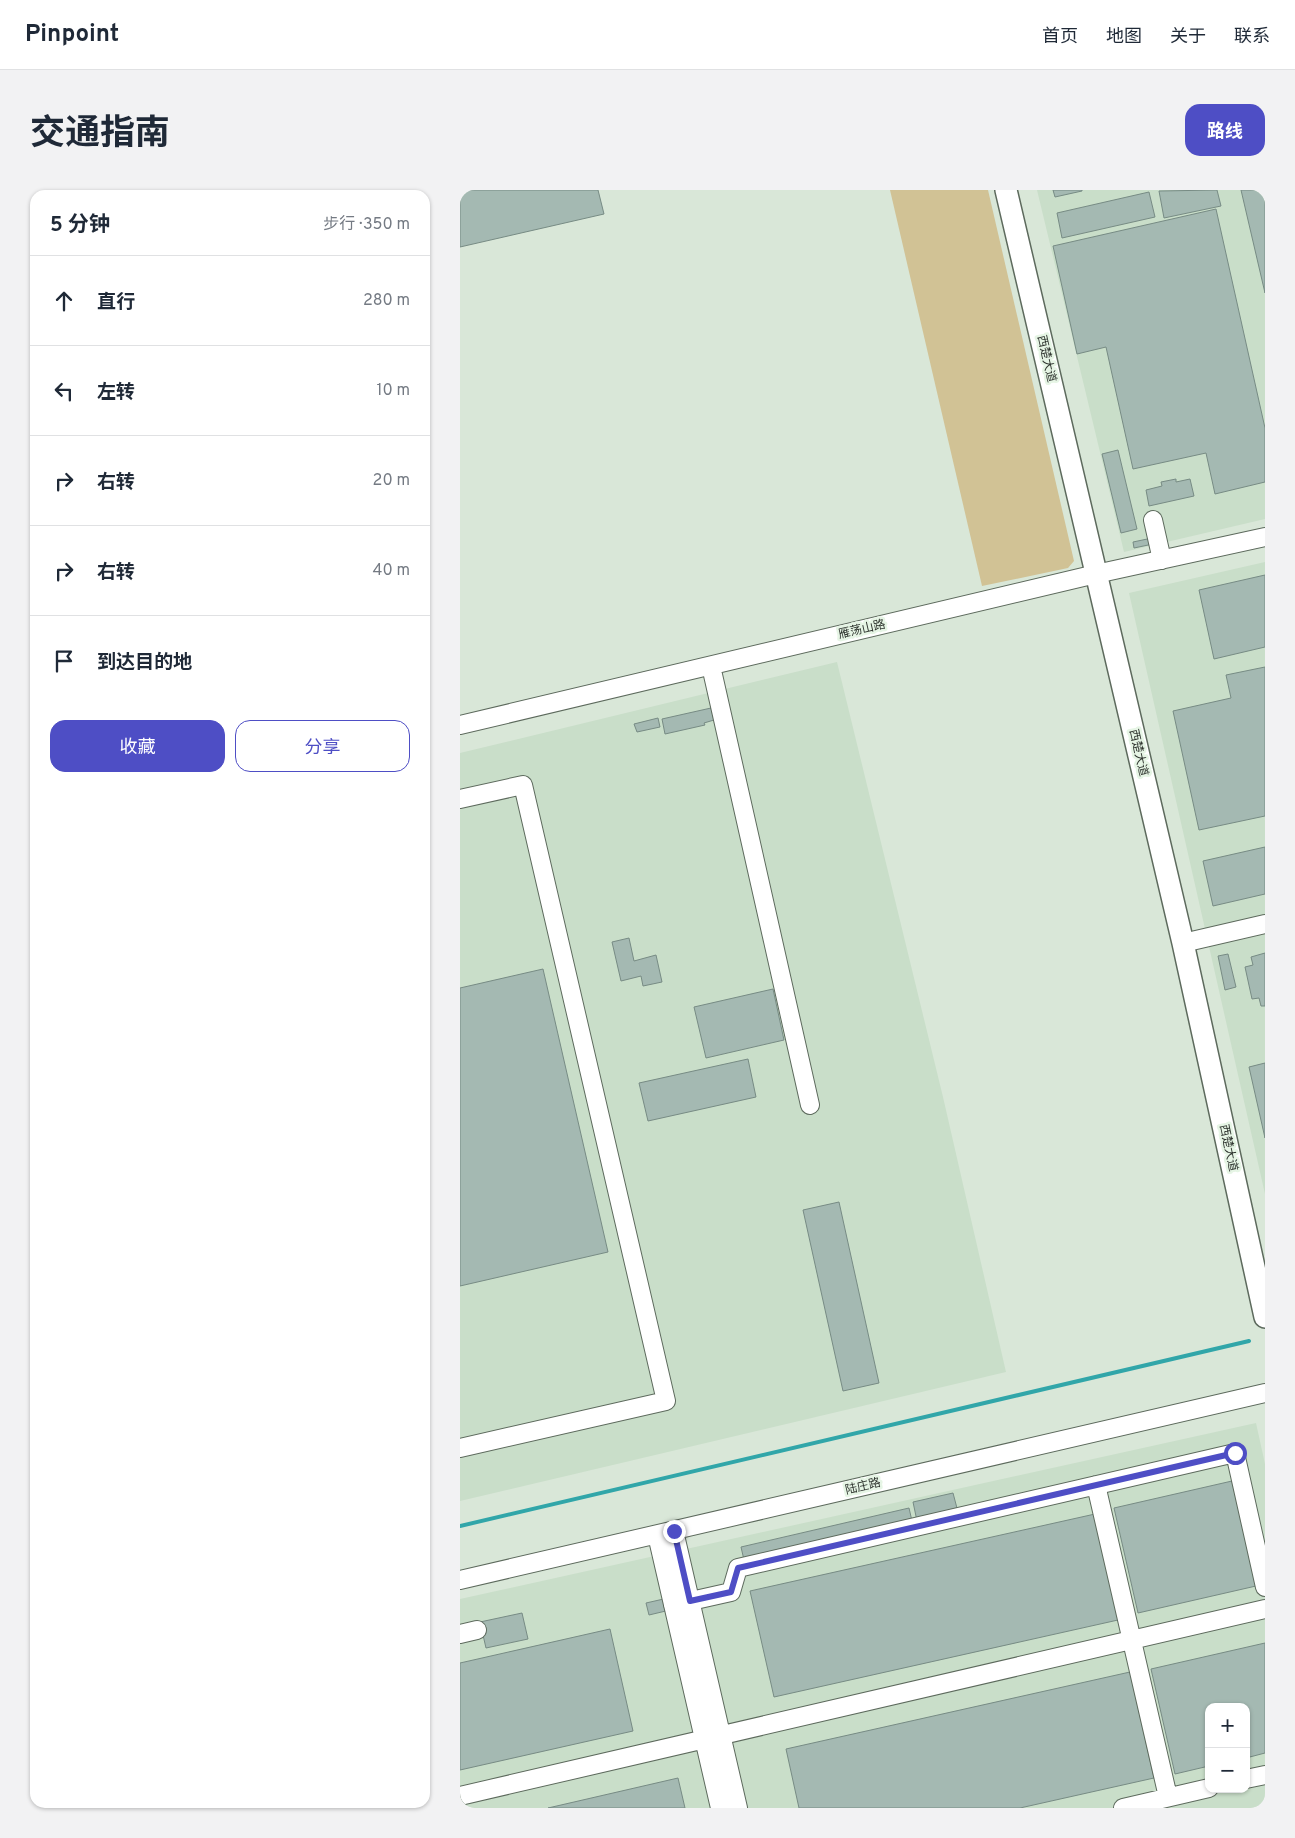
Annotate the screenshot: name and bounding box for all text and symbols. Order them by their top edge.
text: Pinpoint [25,20,119,50]
text: 首页 [1042,26,1078,49]
text: 地图 [1106,26,1142,49]
text: 关于 [1170,26,1206,49]
text: 联系 [1234,26,1270,49]
button: 路线 [1185,104,1265,156]
text: 交通指南 [30,113,170,157]
text: 5 分钟 [50,212,110,239]
text: 步行 · 350 m [323,215,410,235]
icon: ahead [50,287,78,315]
text: 直行 [97,291,135,315]
text: 280 m [363,291,410,311]
street label: 西楚大道 [1033,334,1059,384]
icon: left [50,377,78,405]
text: 左转 [97,381,135,405]
text: 10 m [376,381,410,401]
icon: right [50,467,78,495]
text: 右转 [97,471,135,495]
text: 20 m [373,471,410,491]
icon: right [50,557,78,585]
text: 右转 [97,561,135,585]
text: 40 m [372,561,410,581]
street label: 雁荡山路 [837,617,887,643]
icon: arrive [50,647,78,675]
text: 到达目的地 [97,651,192,675]
button: 收藏 [50,720,225,772]
button: 分享 [235,720,410,772]
street label: 西楚大道 [1125,728,1151,778]
street label: 西楚大道 [1215,1123,1241,1173]
route start [1224,1442,1247,1465]
street label: 陆庄路 [844,1475,882,1499]
route end [663,1520,686,1543]
map controls [1205,1703,1250,1793]
button: + [1205,1703,1250,1748]
button: − [1205,1748,1250,1793]

